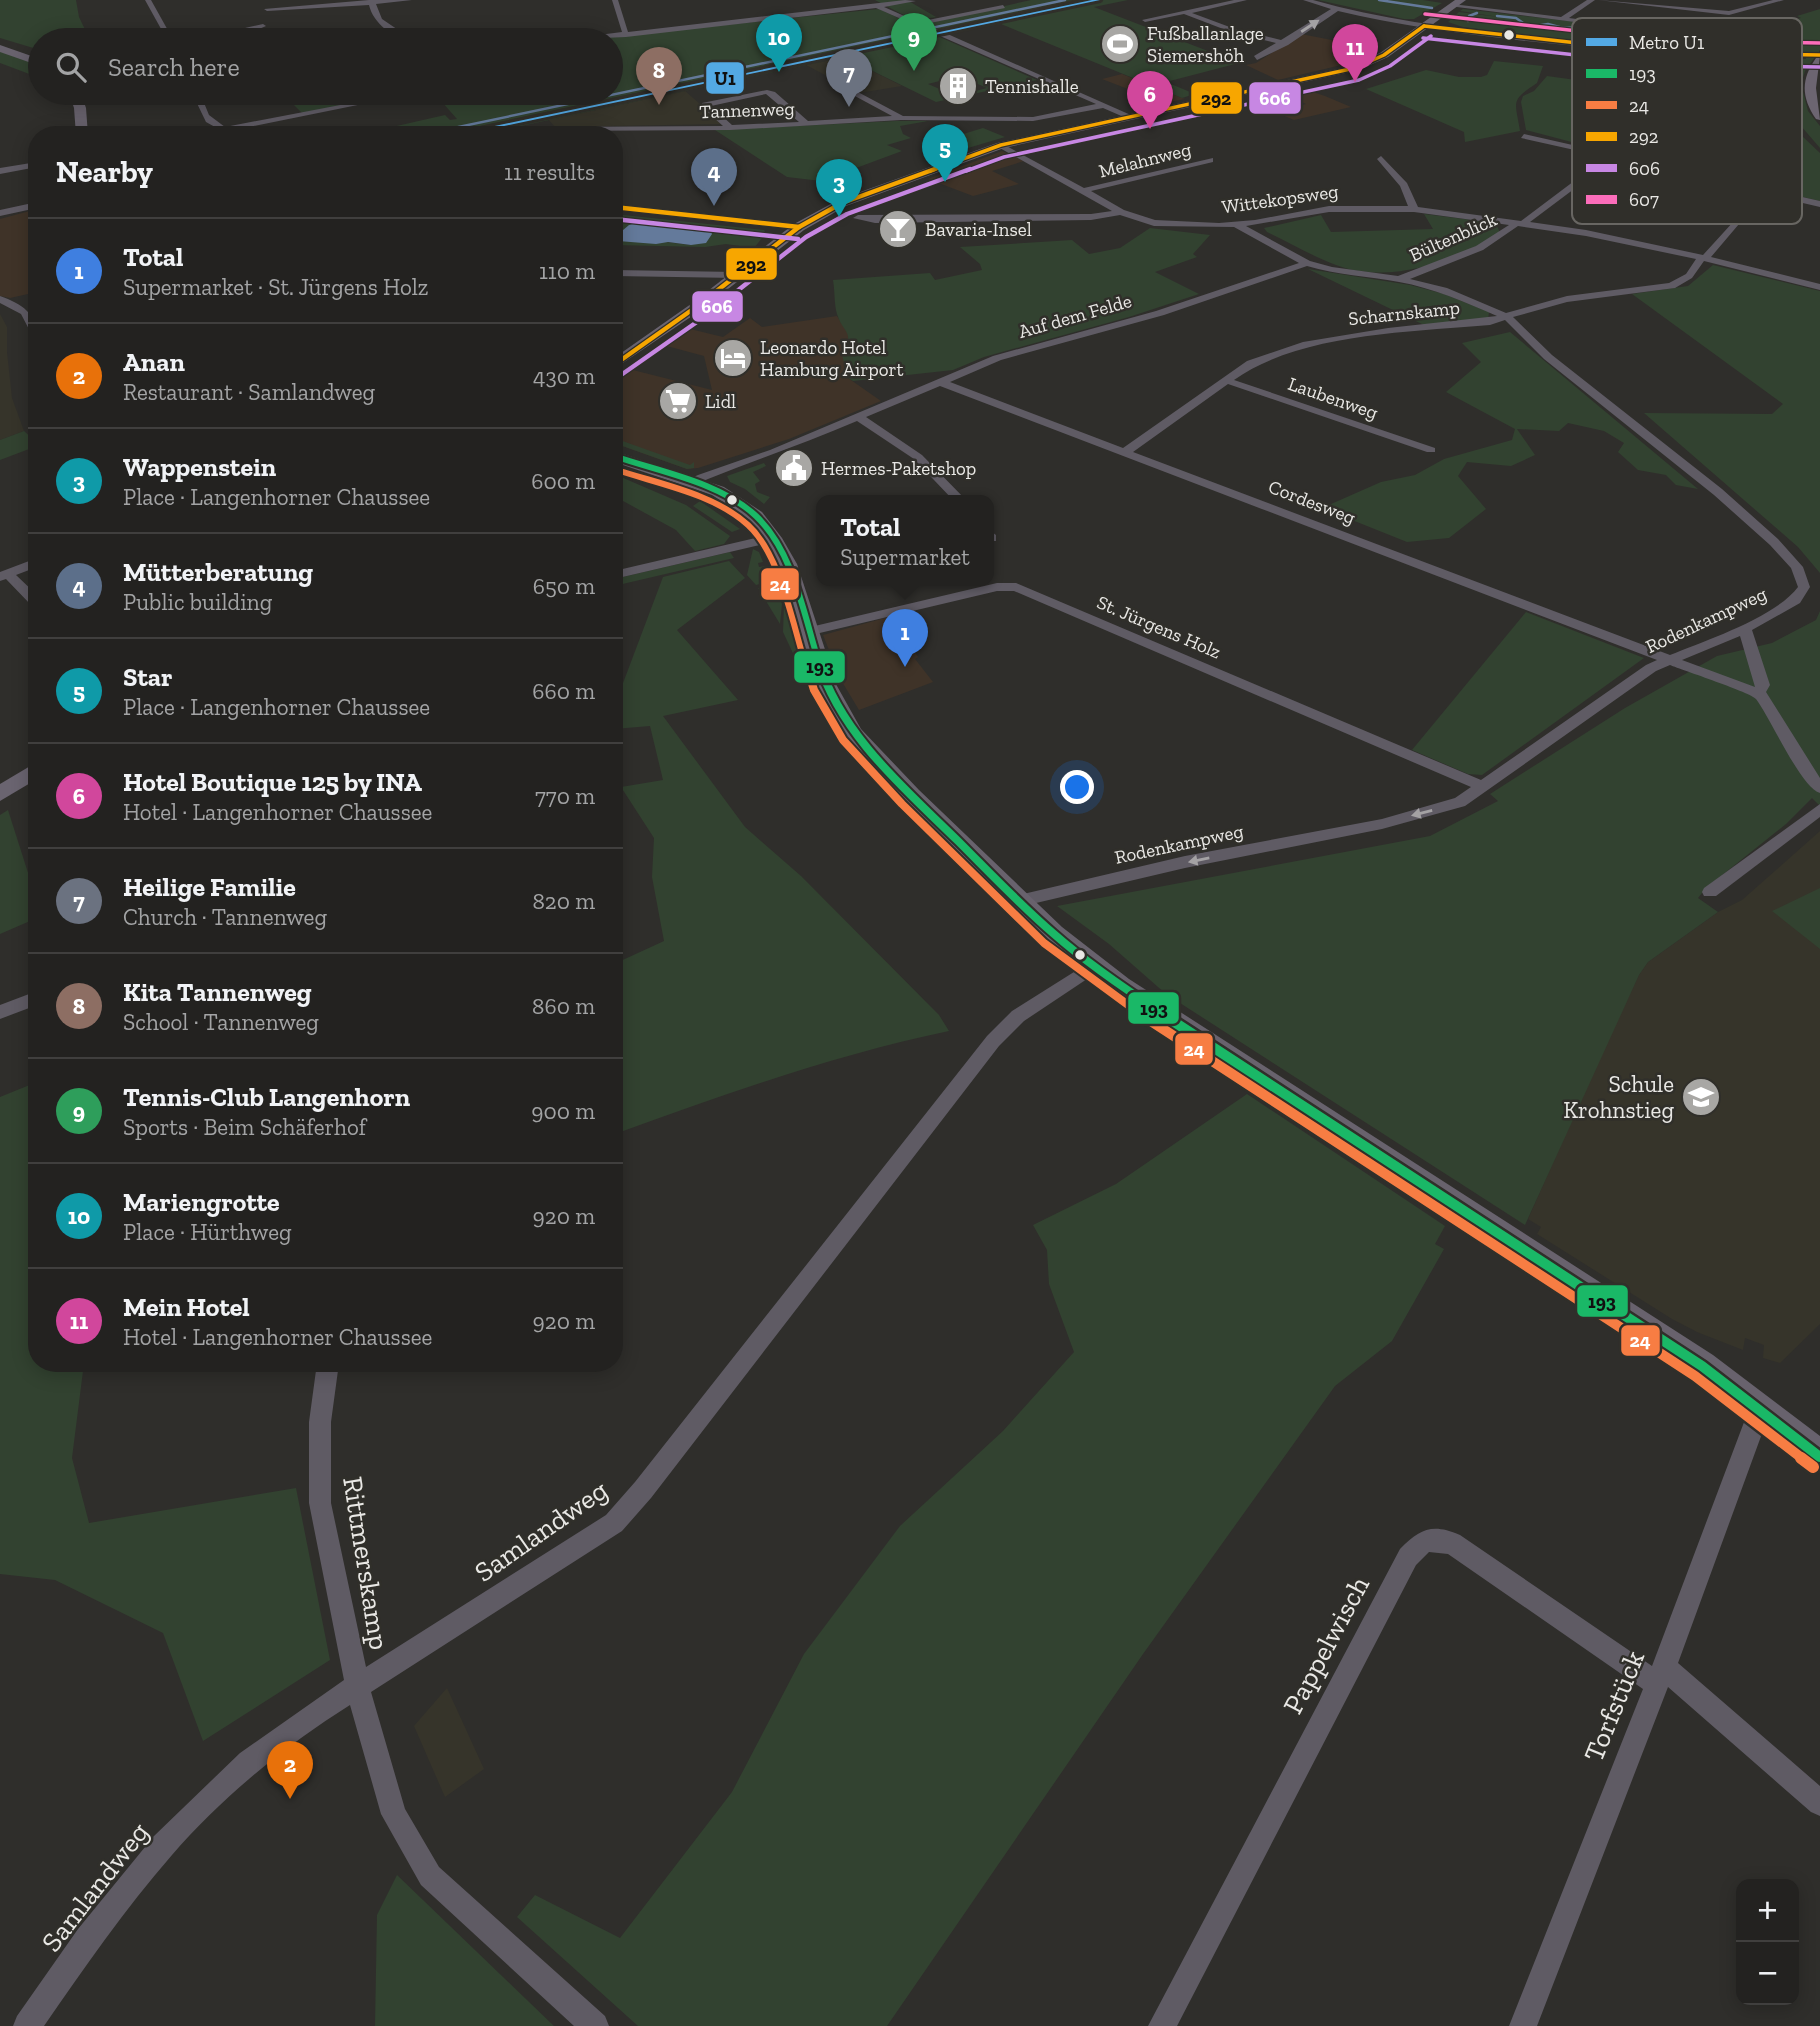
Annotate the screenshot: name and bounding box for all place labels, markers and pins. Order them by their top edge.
pin: 9 [891,13,937,71]
pin: 10 [756,14,802,72]
place label: Fußballanlage Siemershöh [1147,22,1264,67]
sports icon: Fußballanlage Siemershöh [1099,23,1141,65]
pin: 11 [1332,24,1378,82]
unlabelled marker [1502,28,1516,42]
pin: 8 [636,47,682,105]
pin: 7 [826,49,872,107]
building icon: Tennishalle [937,65,979,107]
pin: 6 [1127,71,1173,129]
place label: Tennishalle [985,75,1079,98]
pin: 5 [922,124,968,182]
pin: 4 [691,148,737,206]
pin: 3 [816,159,862,217]
bar icon: Bavaria-Insel [877,208,919,250]
place label: Bavaria-Insel [925,218,1032,241]
place label: Leonardo Hotel Hamburg Airport [760,336,904,381]
hotel icon: Leonardo Hotel Hamburg Airport [712,337,754,379]
supermarket icon: Lidl [657,380,699,422]
place label: Lidl [705,390,736,413]
public building icon: Hermes-Paketshop [773,447,815,489]
place label: Hermes-Paketshop [821,457,976,480]
unlabelled marker [725,493,739,507]
pin: 1 [882,609,928,667]
unlabelled marker [1073,948,1087,962]
place label: Schule Krohnstieg [1563,1070,1674,1124]
school or university icon: Schule Krohnstieg [1680,1076,1722,1118]
pin: 2 [267,1741,313,1799]

